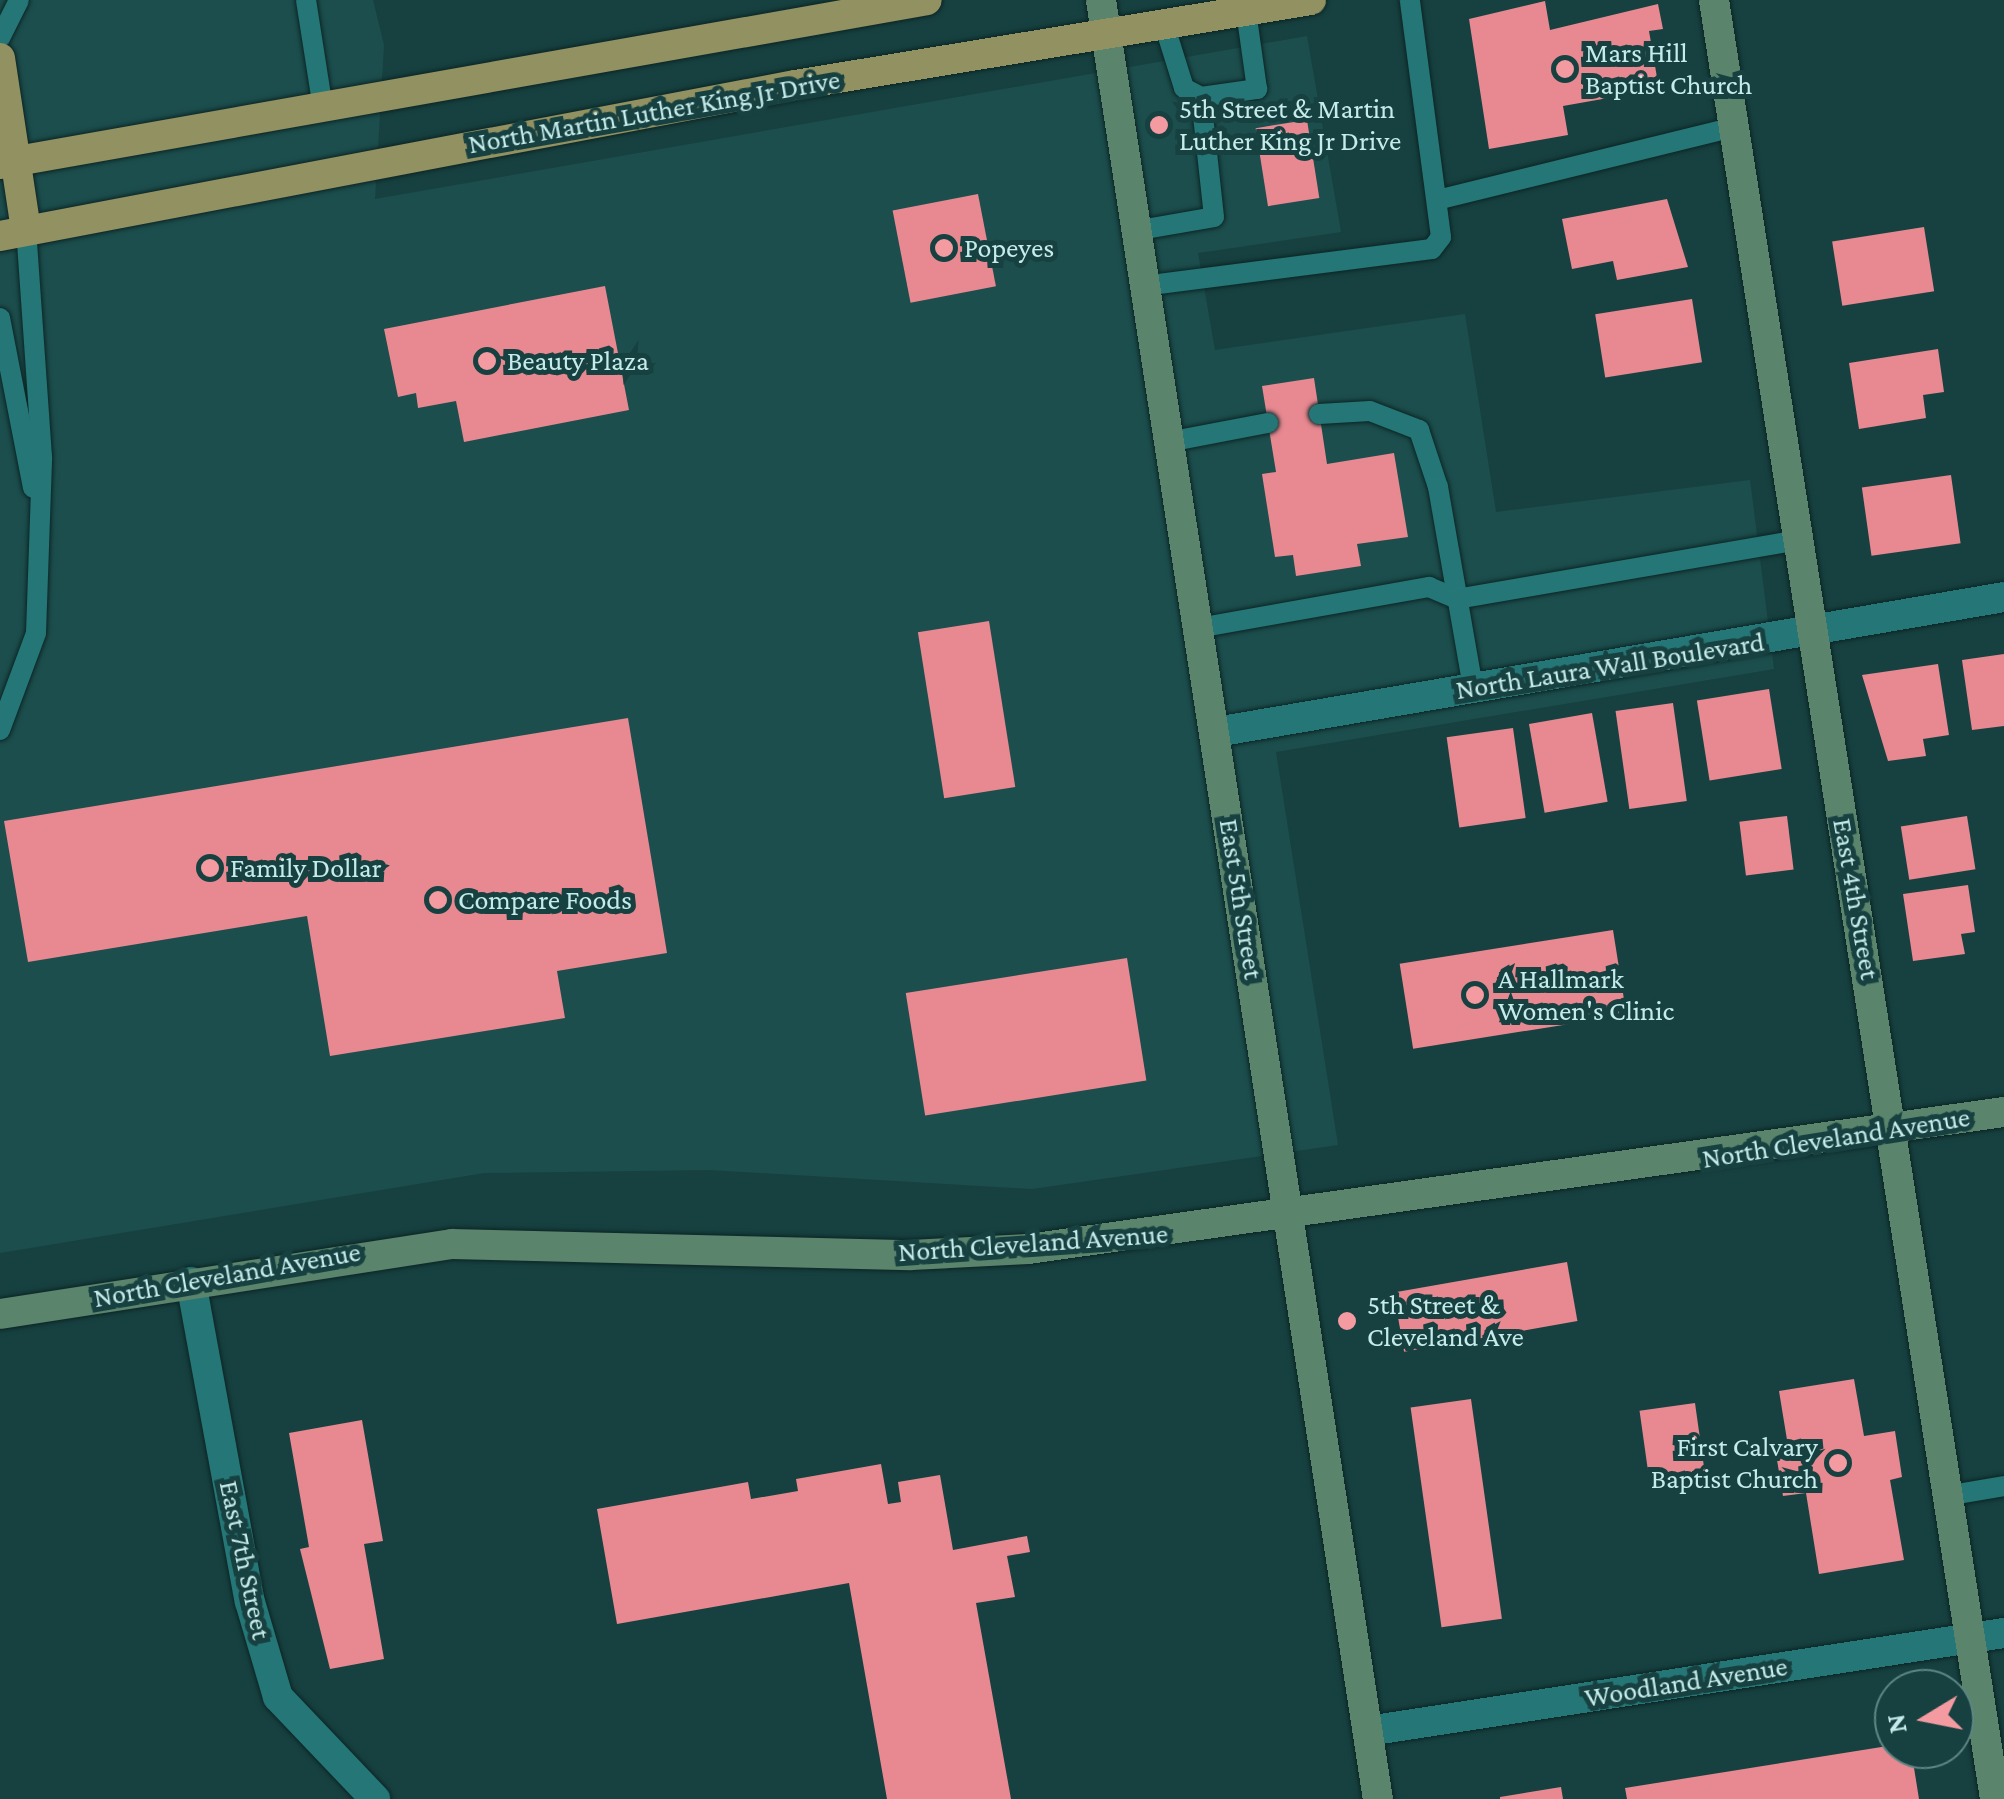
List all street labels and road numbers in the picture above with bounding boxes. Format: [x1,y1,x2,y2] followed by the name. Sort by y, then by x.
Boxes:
[465,63,843,161] street label: North Martin Luther King Jr Drive
[1453,625,1767,707] street label: North Laura Wall Boulevard
[1212,816,1270,982] street label: East 5th Street
[1825,816,1887,982] street label: East 4th Street
[1700,1100,1972,1176] street label: North Cleveland Avenue
[897,1217,1169,1269] street label: North Cleveland Avenue
[91,1235,363,1315] street label: North Cleveland Avenue
[212,1477,278,1643] street label: East 7th Street
[1582,1649,1790,1715] street label: Woodland Avenue

